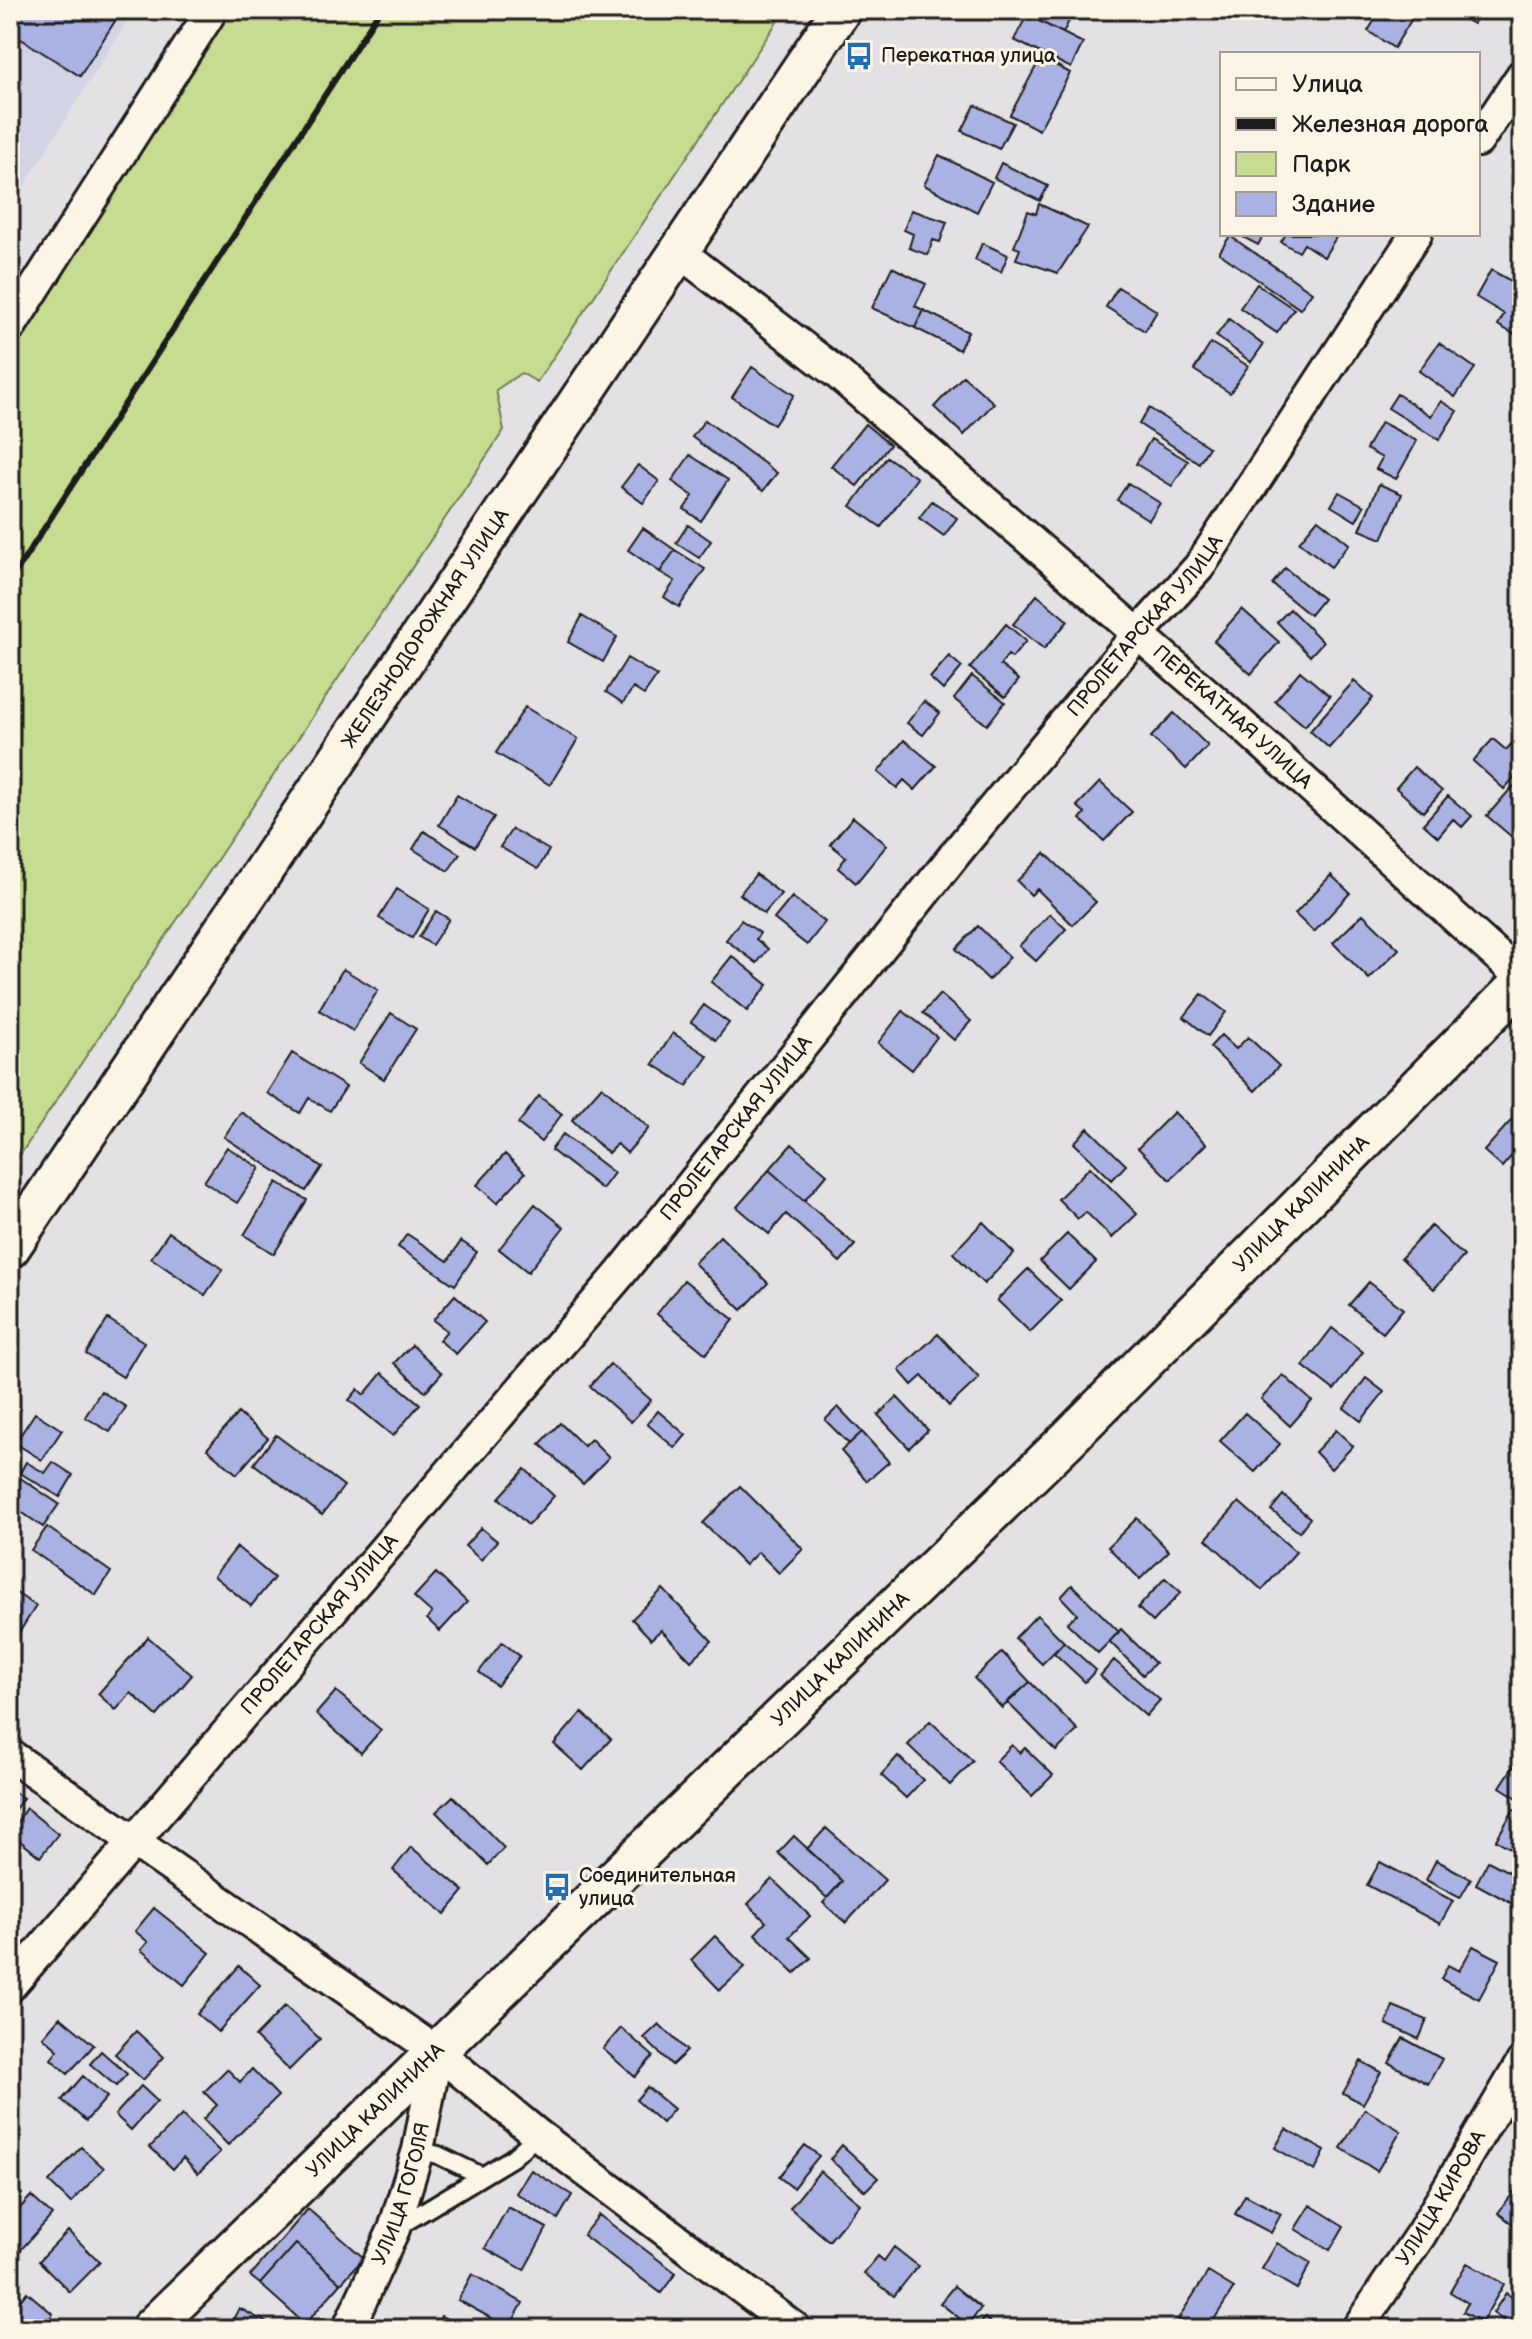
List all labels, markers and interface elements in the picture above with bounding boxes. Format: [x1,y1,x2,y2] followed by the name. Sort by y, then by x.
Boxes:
[844,41,874,71] bus stop icon: Перекатная улица
[881,44,1056,68] place label: Перекатная улица
[1220,52,1480,236] legend
[1292,70,1363,99] text: Улица
[1292,110,1489,139] text: Железная дорога
[1292,150,1351,179] text: Парк
[1292,190,1375,219] text: Здание
[337,504,515,753] street label: ЖЕЛЕЗНОДОРОЖНАЯ УЛИЦА
[1062,530,1229,721] street label: ПРОЛЕТАРСКАЯ УЛИЦА
[1148,640,1318,795] street label: ПЕРЕКАТНАЯ УЛИЦА
[655,1030,818,1226] street label: ПРОЛЕТАРСКАЯ УЛИЦА
[1229,1130,1375,1277] street label: УЛИЦА КАЛИНИНА
[236,1529,404,1720] street label: ПРОЛЕТАРСКАЯ УЛИЦА
[767,1587,915,1732] street label: УЛИЦА КАЛИНИНА
[579,1864,736,1911] place label: Соединительная улица
[542,1872,572,1902] bus stop icon: Соединительная улица
[302,2038,450,2183] street label: УЛИЦА КАЛИНИНА
[367,2121,435,2269] street label: УЛИЦА ГОГОЛЯ
[1391,2125,1492,2270] street label: УЛИЦА КИРОВА

